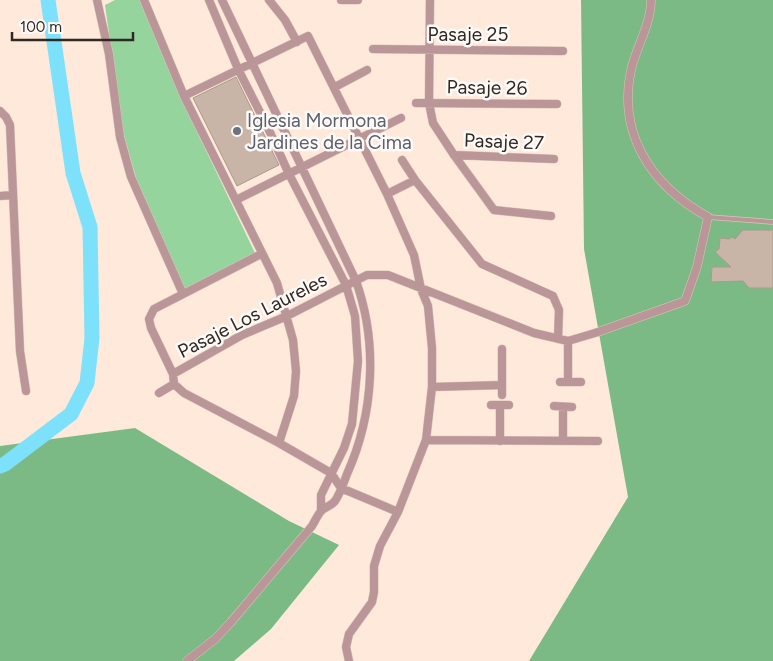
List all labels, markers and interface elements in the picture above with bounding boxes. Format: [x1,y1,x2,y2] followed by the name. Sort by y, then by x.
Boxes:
[12,10,134,42] scale bar
[20,18,62,36] text: 100 m
[428,23,508,46] street label: Pasaje 25
[446,75,528,100] street label: Pasaje 26
[247,109,412,154] place label: Iglesia Mormona Jardines de la Cima
[231,125,243,137] marker: Iglesia Mormona Jardines de la Cima
[464,129,544,154] street label: Pasaje 27
[174,268,331,363] street label: Pasaje Los Laureles

